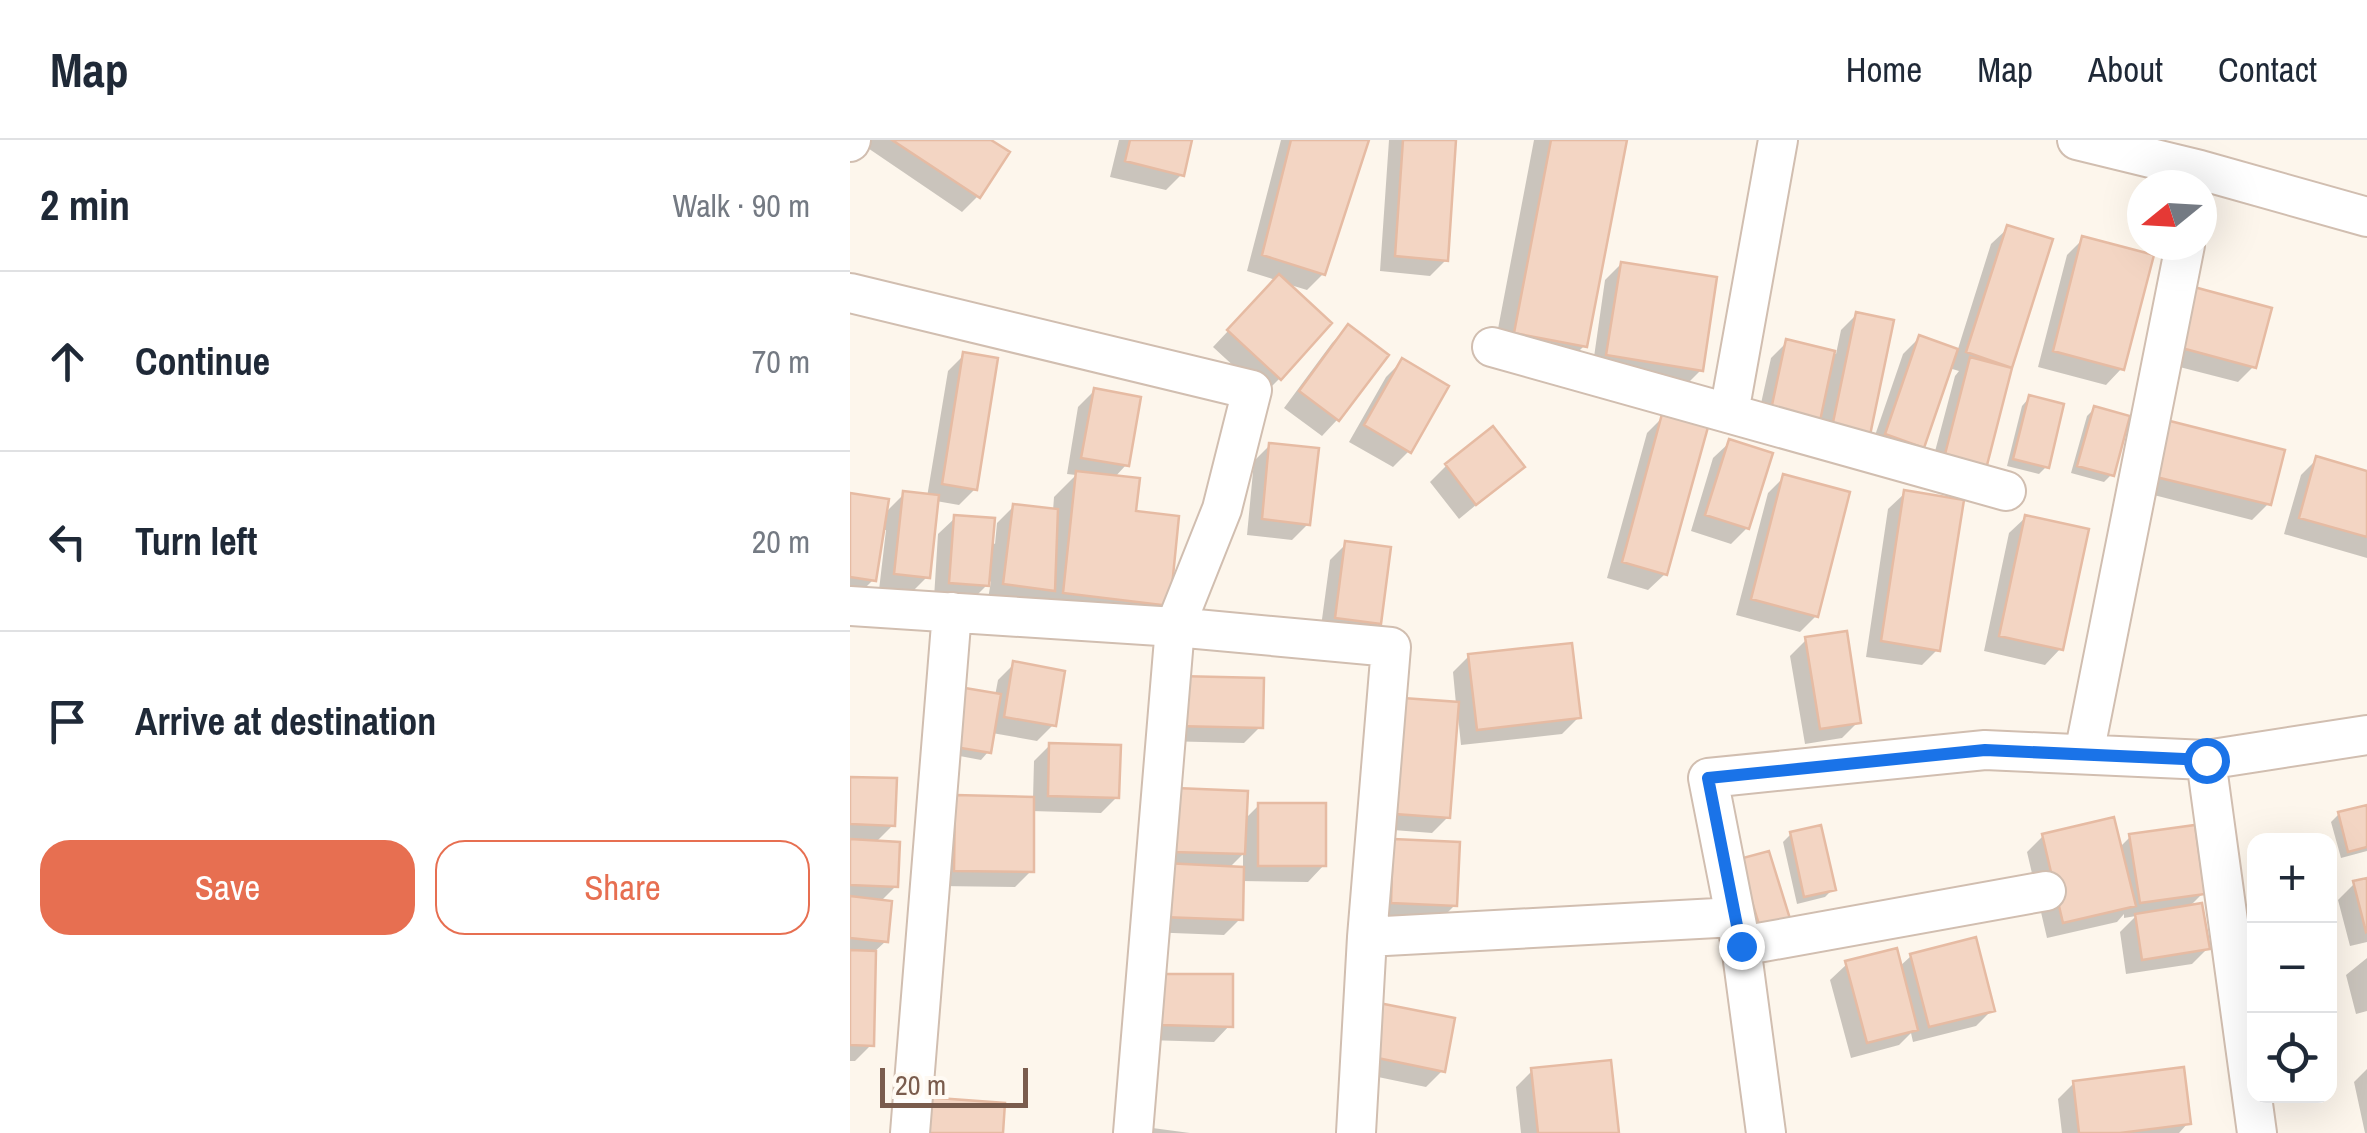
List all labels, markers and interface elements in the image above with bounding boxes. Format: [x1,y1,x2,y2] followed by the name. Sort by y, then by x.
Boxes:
[50,37,129,102] text: Map
[1846,46,1922,93] text: Home
[1977,46,2033,93] text: Map
[2088,46,2163,93] text: About
[2218,46,2317,93] text: Contact
[2127,170,2217,260] north arrow
[40,177,130,233] text: 2 min
[672,184,810,227] text: Walk · 90 m
[40,334,95,389] icon: ahead
[135,336,270,387] text: Continue
[752,340,810,383] text: 70 m
[40,514,95,569] icon: left
[135,516,257,567] text: Turn left
[752,520,810,563] text: 20 m
[40,694,95,749] icon: arrive
[135,696,436,747] text: Arrive at destination
[2184,738,2230,784] route start
[2247,833,2337,1103] map controls
[2247,833,2337,923] button: +
[40,840,415,935] button: Save
[435,840,810,935] button: Share
[2247,923,2337,1013] button: −
[1719,924,1765,970] route end
[2247,1013,2337,1103] button: locate
[880,1063,1028,1108] scale bar
[895,1066,946,1104] text: 20 m

